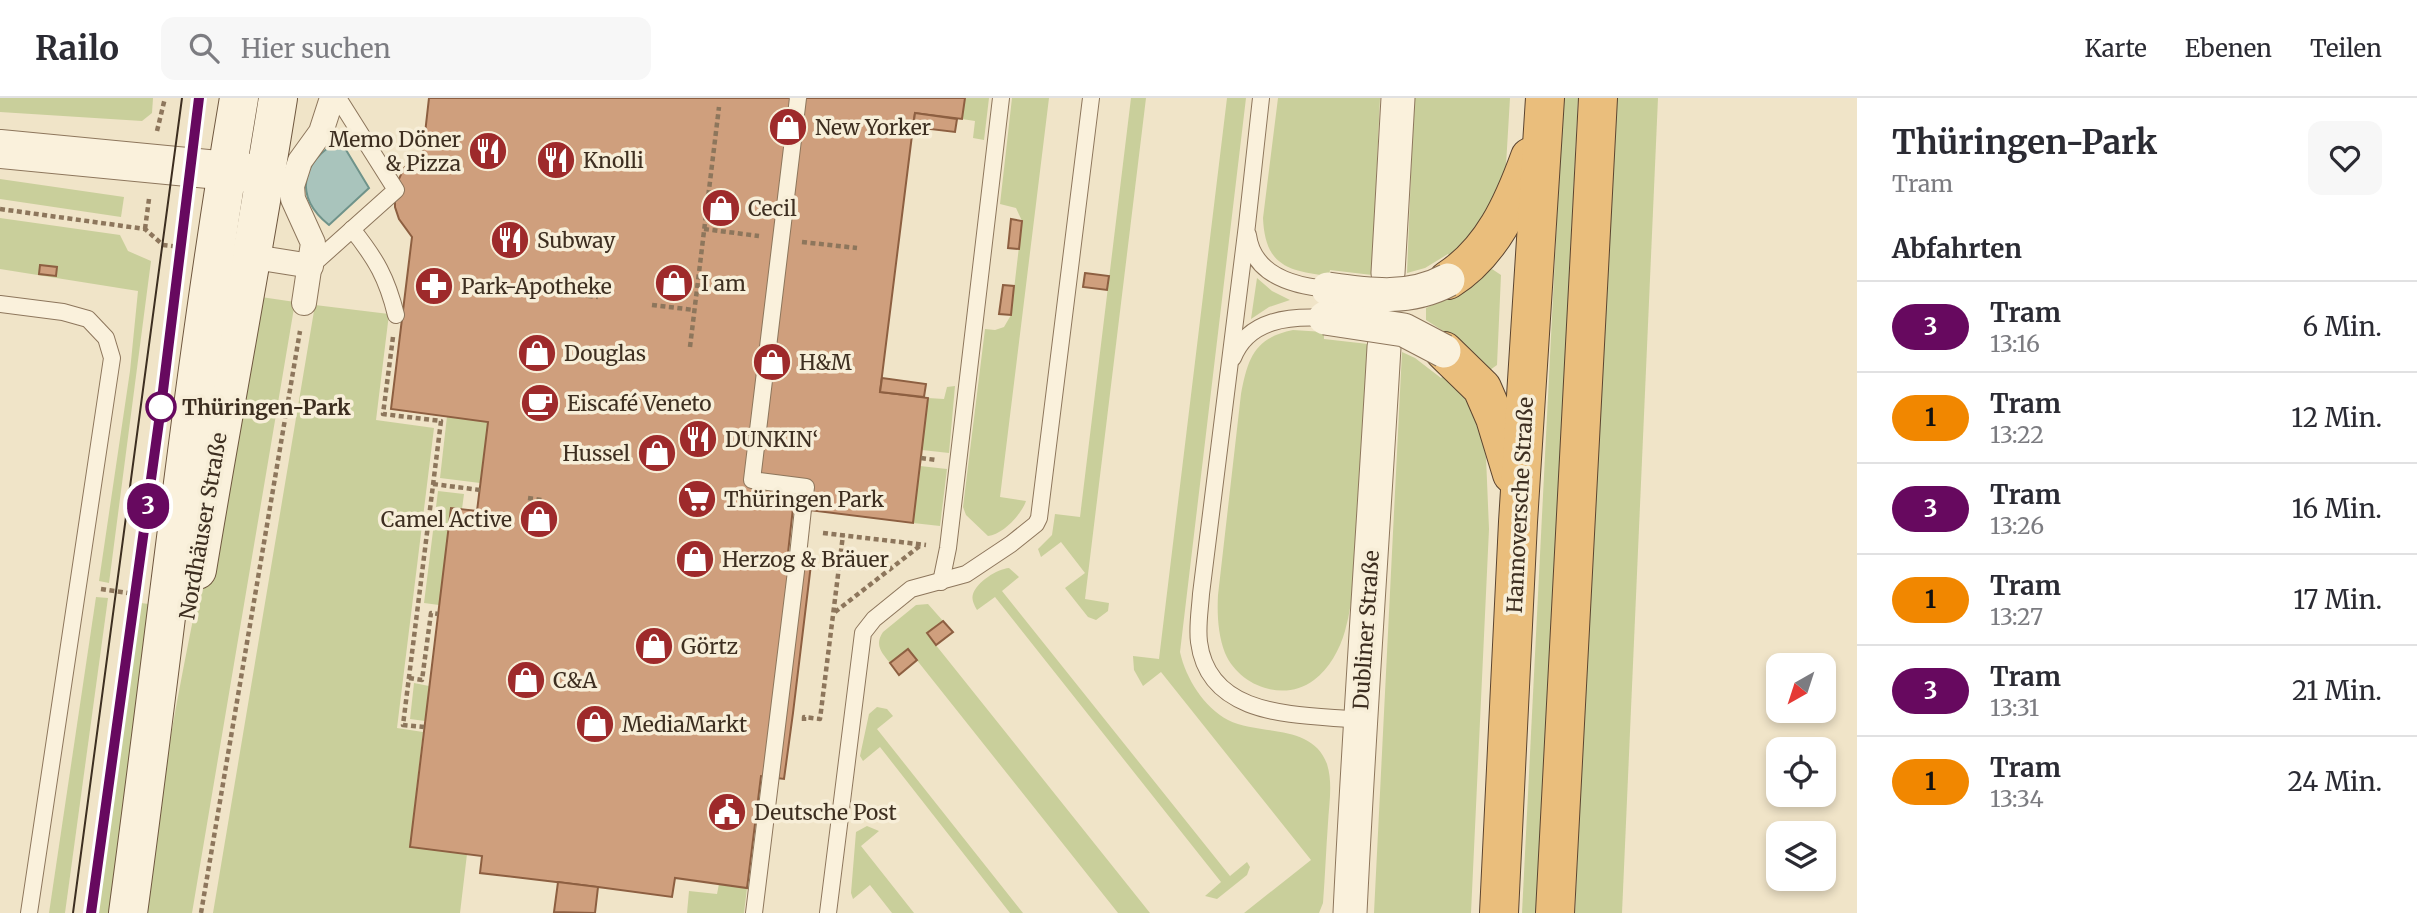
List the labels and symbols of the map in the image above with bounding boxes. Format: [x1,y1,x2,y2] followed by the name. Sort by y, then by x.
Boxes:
[767,106,809,148] shop icon: New Yorker
[815,114,931,141] place label: New Yorker
[329,126,461,177] place label: Memo Döner & Pizza
[467,130,509,172] restaurant icon: Memo Döner & Pizza
[535,139,577,181] restaurant icon: Knolli
[583,147,644,174] place label: Knolli
[700,187,742,229] shop icon: Cecil
[748,195,797,222] place label: Cecil
[489,219,531,261] restaurant icon: Subway
[537,227,616,254] place label: Subway
[653,262,695,304] shop icon: I am
[413,265,455,307] pharmacy icon: Park-Apotheke
[701,270,746,297] place label: I am
[461,273,612,300] place label: Park-Apotheke
[516,332,558,374] shop icon: Douglas
[564,340,646,367] place label: Douglas
[751,341,793,383] shop icon: H&M
[799,349,852,376] place label: H&M
[519,382,561,424] cafe icon: Eiscafé Veneto
[567,390,712,417] place label: Eiscafé Veneto
[146,392,176,422] marker: Thüringen-Park
[182,394,351,421] place label: Thüringen-Park
[1501,396,1539,614] street label: Hannoversche Straße
[677,418,719,460] restaurant icon: DUNKIN‘
[725,426,819,453] place label: DUNKIN‘
[173,430,233,622] street label: Nordhäuser Straße
[636,432,678,474] shop icon: Hussel
[562,440,630,467] place label: Hussel
[676,478,718,520] supermarket icon: Thüringen Park
[125,483,171,529] line badge: 3
[724,486,885,513] place label: Thüringen Park
[518,498,560,540] shop icon: Camel Active
[381,506,512,533] place label: Camel Active
[674,538,716,580] shop icon: Herzog & Bräuer
[722,546,889,573] place label: Herzog & Bräuer
[1347,549,1385,711] street label: Dubliner Straße
[633,625,675,667] shop icon: Görtz
[681,633,738,660] place label: Görtz
[1766,653,1836,723] north arrow
[505,659,547,701] shop icon: C&A
[553,667,597,694] place label: C&A
[574,703,616,745] shop icon: MediaMarkt
[622,711,747,738] place label: MediaMarkt
[706,791,748,833] public building icon: Deutsche Post
[754,799,897,826] place label: Deutsche Post

